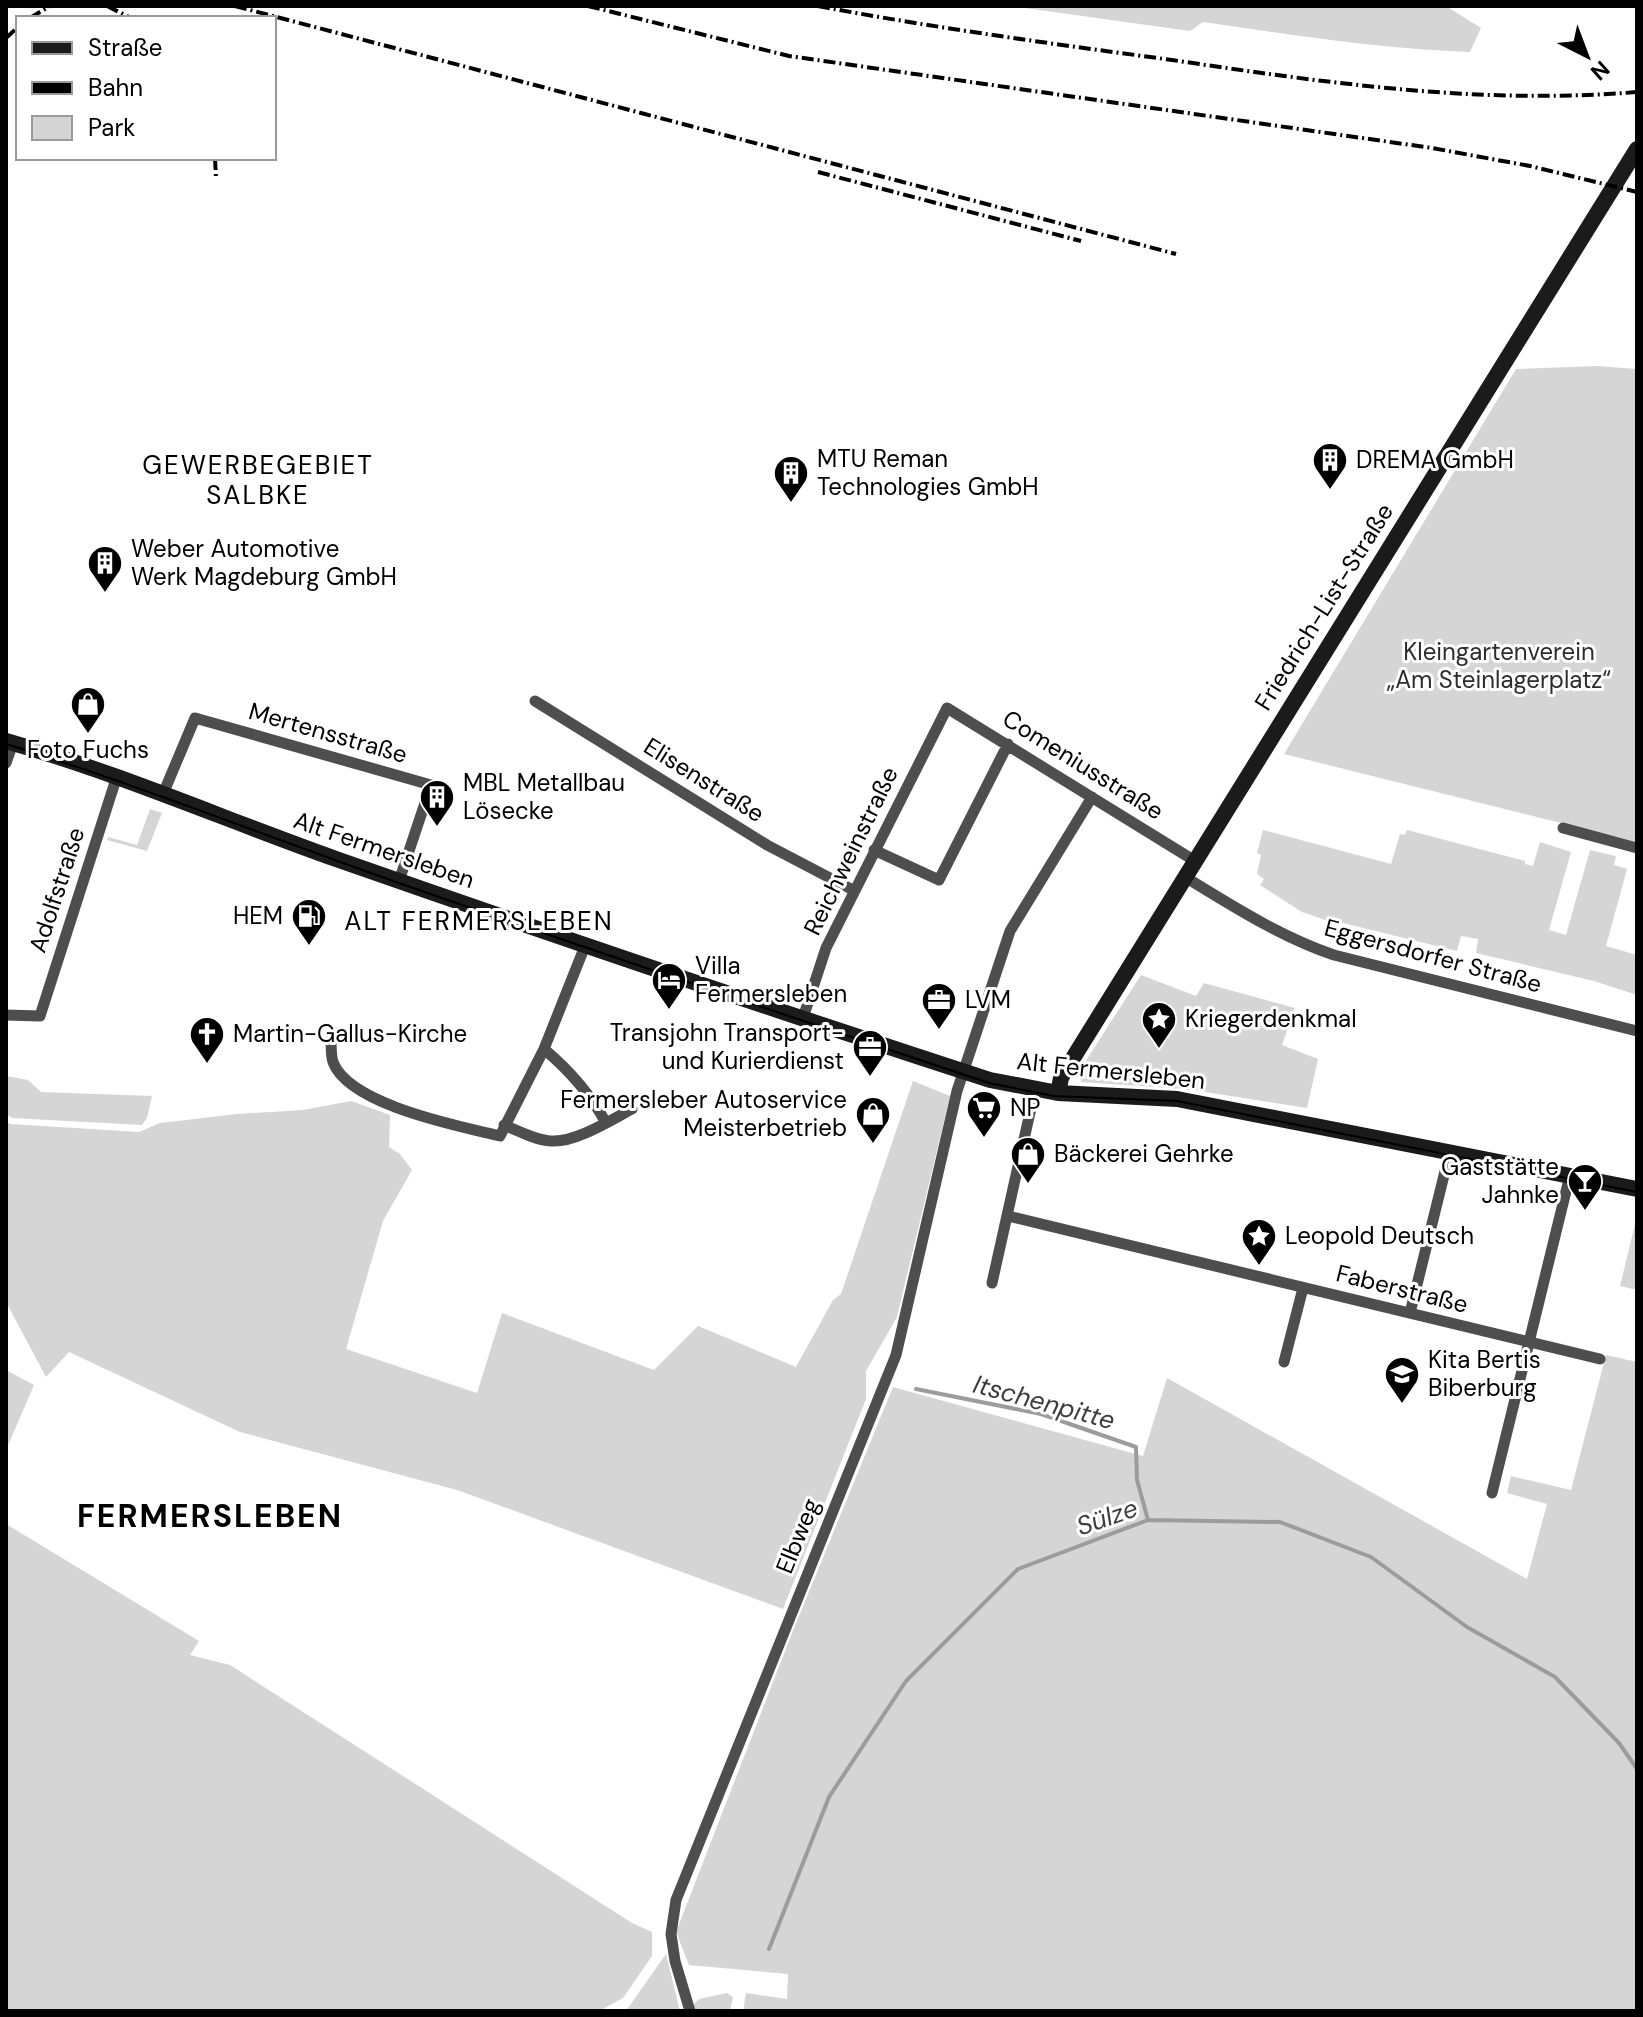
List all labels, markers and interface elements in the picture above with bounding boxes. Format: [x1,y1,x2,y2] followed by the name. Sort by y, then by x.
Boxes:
[16,16,276,160] legend
[1547,16,1627,96] north arrow
[88,32,162,63] text: Straße
[1584,54,1616,87] text: N
[88,72,143,103] text: Bahn
[88,112,135,143] text: Park
[1311,441,1349,491] building icon: DREMA GmbH
[817,443,1039,502] place label: MTU Reman Technologies GmbH
[1356,444,1514,475] place label: DREMA GmbH
[142,448,374,512] district label: GEWERBEGEBIET SALBKE
[772,454,810,504] building icon: MTU Reman Technologies GmbH
[1247,498,1400,716] street label: Friedrich-List-Straße
[131,533,397,592] place label: Weber Automotive Werk Magdeburg GmbH
[86,544,124,594] building icon: Weber Automotive Werk Magdeburg GmbH
[1387,636,1611,695] park label: Kleingartenverein „Am Steinlagerplatz“
[69,685,107,735] shop icon: Foto Fuchs
[245,695,411,770] street label: Mertensstraße
[997,703,1169,826] street label: Comeniusstraße
[638,730,770,829] street label: Elisenstraße
[27,734,149,765] place label: Foto Fuchs
[796,762,905,940] street label: Reichweinstraße
[463,767,625,826] place label: MBL Metallbau Lösecke
[418,778,456,828] building icon: MBL Metallbau Lösecke
[290,804,479,895] street label: Alt Fermersleben
[22,823,91,956] street label: Adolfstraße
[290,897,328,947] fuel station icon: HEM
[233,900,283,931] place label: HEM
[344,904,614,938] district label: ALT FERMERSLEBEN
[1321,912,1545,999] street label: Eggersdorfer Straße
[695,950,847,1009] place label: Villa Fermersleben
[650,961,688,1011] hotel icon: Villa Fermersleben
[920,981,958,1031] office icon: LVM
[965,984,1011,1015] place label: LVM
[1140,1000,1178,1050] place icon: Kriegerdenkmal
[1185,1003,1357,1034] place label: Kriegerdenkmal
[188,1015,226,1065] church icon: Martin-Gallus-Kirche
[610,1017,844,1076] place label: Transjohn Transport- und Kurierdienst
[233,1018,467,1049] place label: Martin-Gallus-Kirche
[851,1028,889,1078] office icon: Transjohn Transport- und Kurierdienst
[1015,1045,1207,1096] street label: Alt Fermersleben
[560,1084,847,1143] place label: Fermersleber Autoservice Meisterbetrieb
[965,1089,1003,1139] supermarket icon: NP
[1010,1092,1041,1123] place label: NP
[854,1095,892,1145] shop icon: Fermersleber Autoservice Meisterbetrieb
[1009,1135,1047,1185] shop icon: Bäckerei Gehrke
[1054,1138,1234,1169] place label: Bäckerei Gehrke
[1441,1151,1559,1210] place label: Gaststätte Jahnke
[1566,1162,1604,1212] bar icon: Gaststätte Jahnke
[1240,1217,1278,1267] place icon: Leopold Deutsch
[1285,1220,1474,1251] place label: Leopold Deutsch
[1333,1257,1471,1320] street label: Faberstraße
[1428,1344,1541,1403] place label: Kita Bertis Biberburg
[1383,1355,1421,1405] school or university icon: Kita Bertis Biberburg
[969,1367,1119,1437] water label: Itschenpitte
[1072,1491,1142,1543] water label: Sülze
[768,1494,827,1578] street label: Elbweg
[77,1495,343,1537] district label: FERMERSLEBEN

